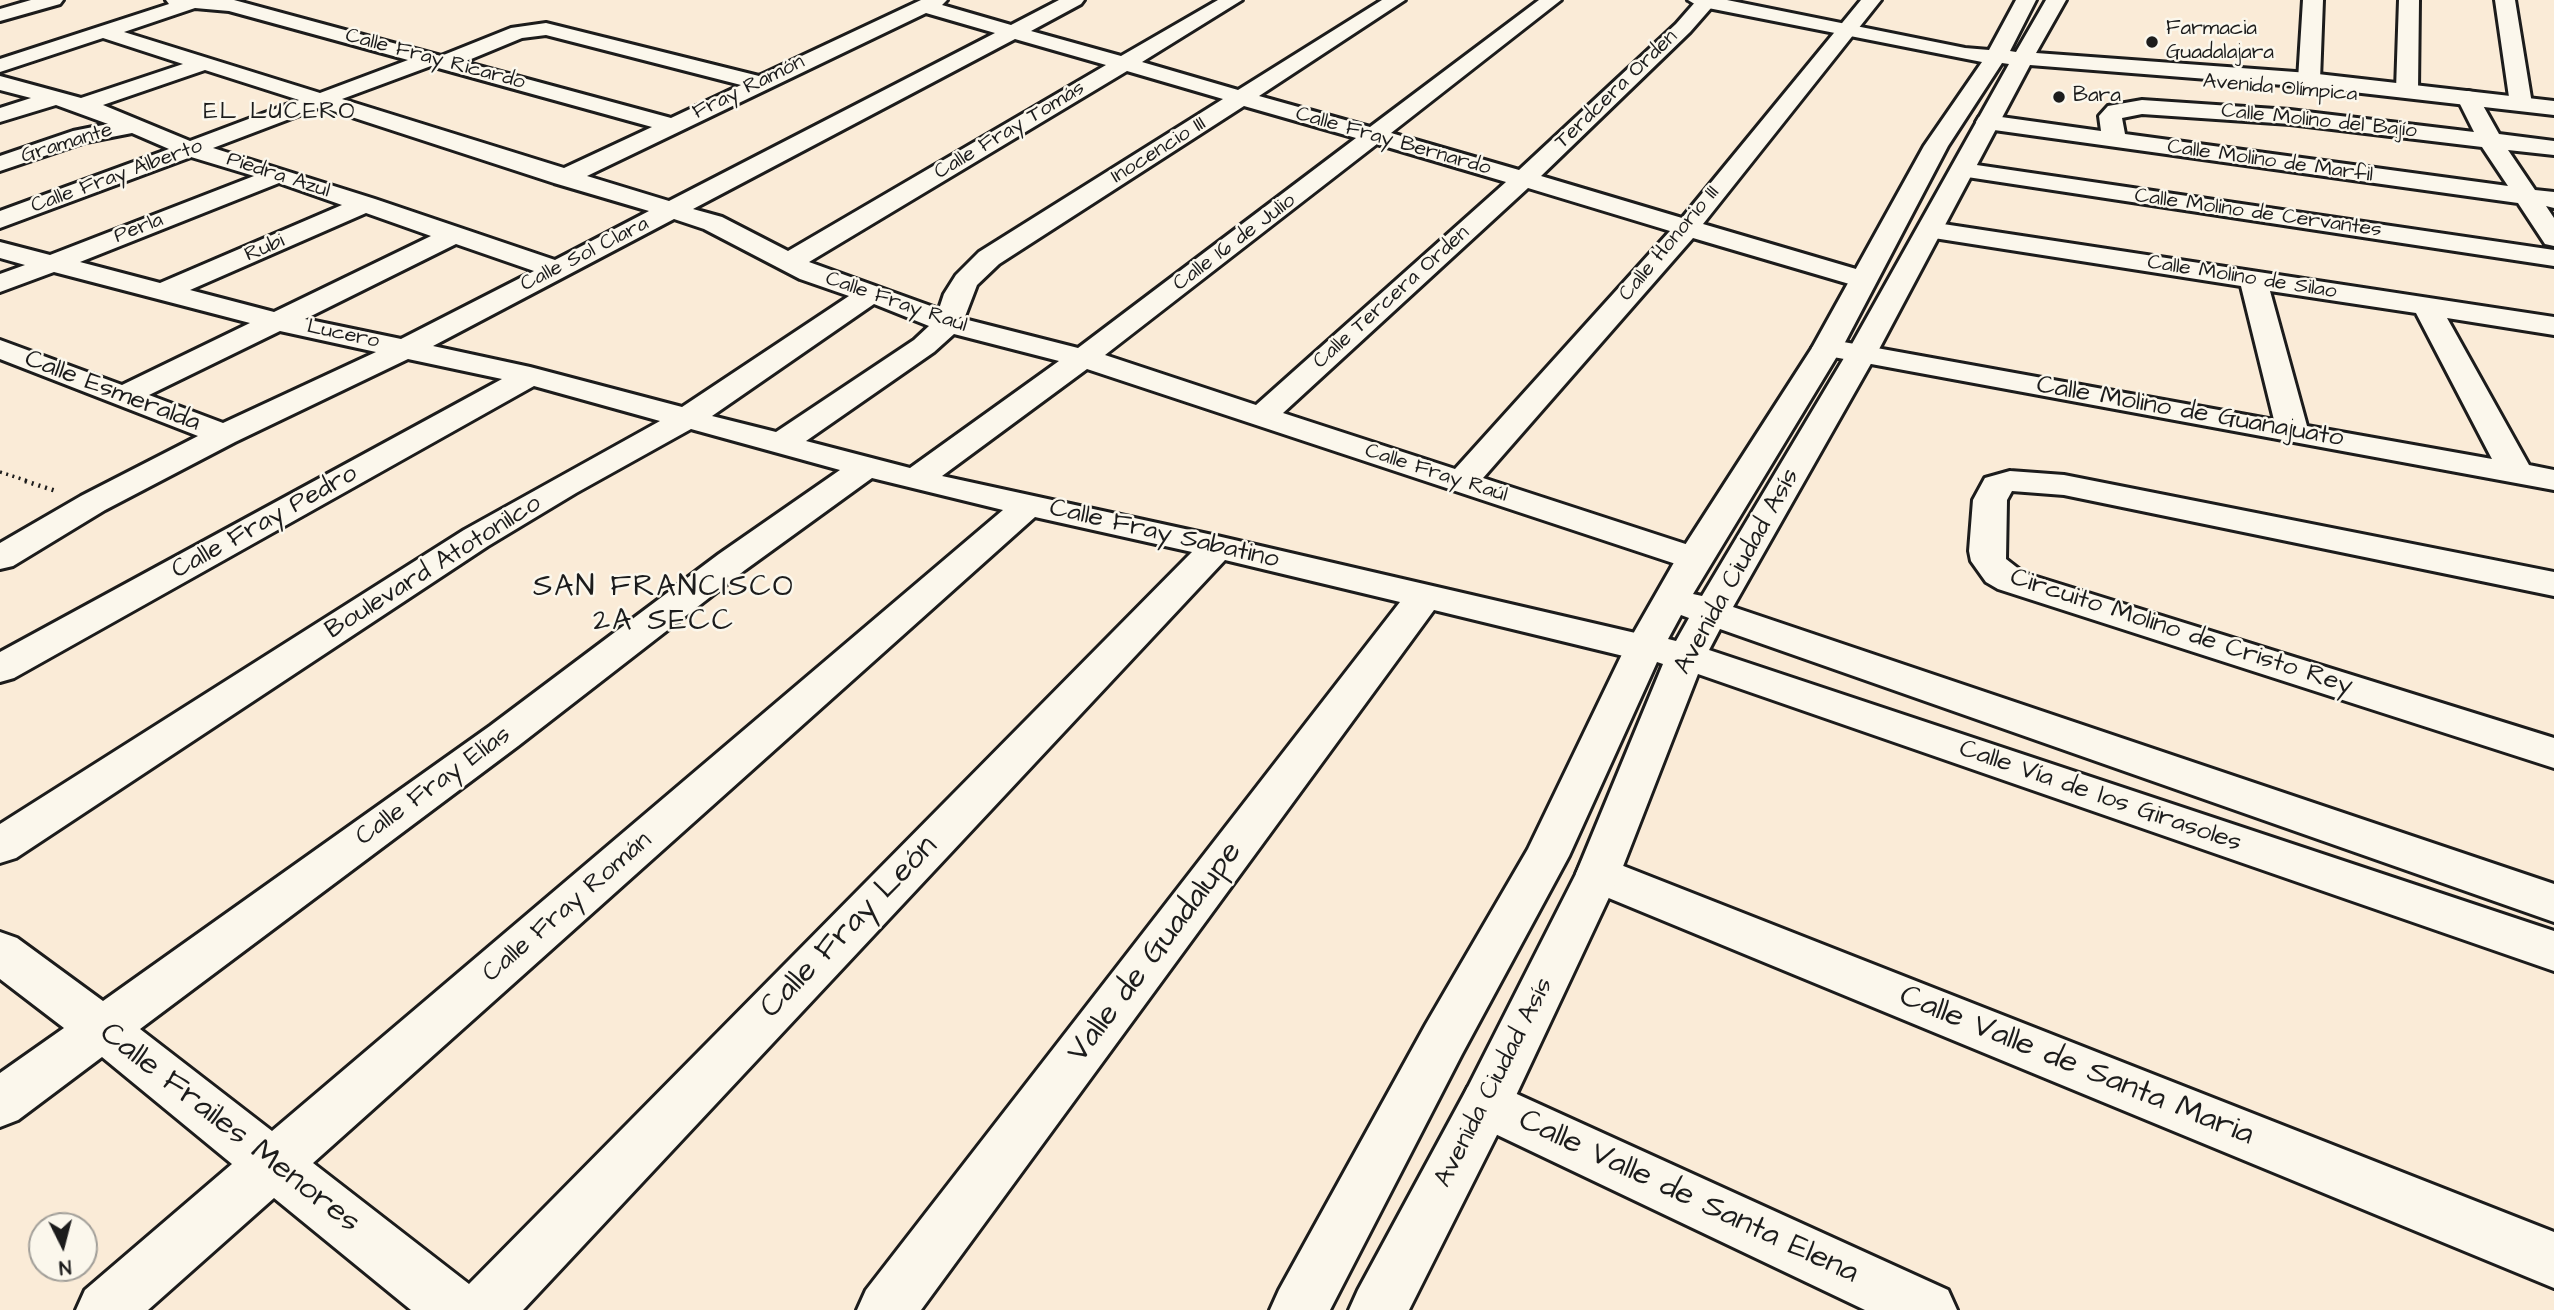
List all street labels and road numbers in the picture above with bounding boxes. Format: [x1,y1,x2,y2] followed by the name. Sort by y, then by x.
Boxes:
[342,24,528,96] street label: Calle Fray Ricardo
[1551,25,1683,155] street label: Terdcera Orden
[689,50,809,126] street label: Fray Ramón
[2202,70,2358,108] street label: Avenida Olímpica
[930,76,1090,186] street label: Calle Fray Tomás
[2220,99,2418,145] street label: Calle Molino del Bajío
[1292,102,1494,182] street label: Calle Fray Bernardo
[1107,112,1211,190] street label: Inocencio III
[18,118,116,170] street label: Gramante
[28,134,206,220] street label: Calle Fray Alberto
[2166,135,2374,189] street label: Calle Molino de Marfil
[223,147,333,205] street label: Piedra Azul
[1614,181,1726,307] street label: Calle Honorio III
[2133,184,2383,244] street label: Calle Molino de Cervantes
[1169,189,1301,297] street label: Calle 16 de Julio
[111,208,167,250] street label: Perla
[517,212,653,298] street label: Calle Sol Clara
[1309,221,1475,375] street label: Calle Tercera Orden
[241,229,289,269] street label: Rubi
[2146,251,2338,305] street label: Calle Molino de Silao
[822,267,970,339] street label: Calle Fray Raúl
[305,315,381,355] street label: Lucero
[20,344,204,440] street label: Calle Esmeralda
[2034,371,2346,455] street label: Calle Molino de Guanajuato
[1362,439,1510,509] street label: Calle Fray Raúl
[167,459,363,587] street label: Calle Fray Pedro
[1668,464,1808,680] street label: Avenida Ciudad Asís
[320,489,548,647] street label: Boulevard Atotonilco
[1046,493,1282,577] street label: Calle Fray Sabatino
[2006,563,2356,703] street label: Circuito Molino de Cristo Rey
[350,720,518,854] street label: Calle Fray Elías
[1955,734,2245,860] street label: Calle Vía de los Girasoles
[477,826,659,990] street label: Calle Fray Román
[753,829,947,1027] street label: Calle Fray León
[1060,835,1252,1071] street label: Valle de Guadalupe
[1429,973,1561,1193] street label: Avenida Ciudad Asís
[1893,978,2259,1156] street label: Calle Valle de Santa Maria
[91,1015,367,1243] street label: Calle Frailes Menores
[1512,1102,1864,1294] street label: Calle Valle de Santa Elena

